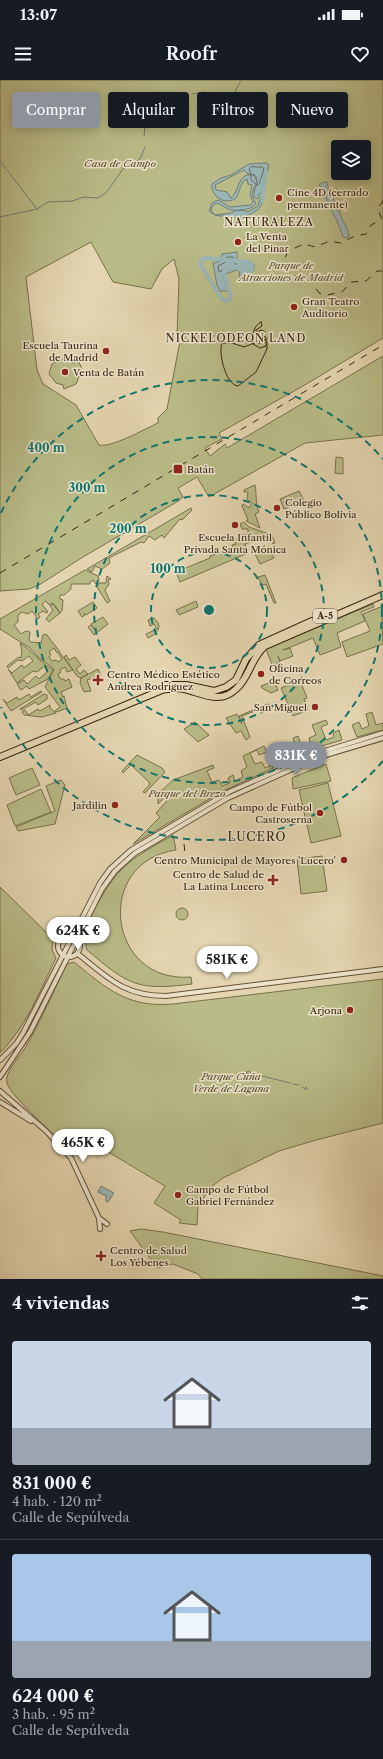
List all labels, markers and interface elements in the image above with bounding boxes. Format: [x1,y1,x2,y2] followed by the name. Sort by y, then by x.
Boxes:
[20,5,57,24] text: 13:07
[12,43,34,65] icon: menu
[166,43,217,65] text: Roofr
[349,43,371,65] icon: heart
[12,92,100,128] chip: Comprar
[108,92,189,128] chip: Alquilar
[197,92,268,128] chip: Filtros
[276,92,348,128] chip: Nuevo
[331,140,371,180] map controls
[331,140,371,180] button: layers
[84,157,156,170] park label: Casa de Campo
[287,186,368,211] place label: Cine 4D (cerrado permanente)
[274,193,284,203] marker: Cine 4D (cerrado permanente)
[224,215,314,229] district label: NATURALEZA
[246,230,290,255] place label: La Venta del Pinar
[233,237,243,247] marker: La Venta del Pinar
[237,259,344,284] park label: Parque de Atracciones de Madrid
[301,295,359,320] place label: Gran Teatro Auditorio
[289,302,299,312] marker: Gran Teatro Auditorio
[166,331,306,345] district label: NICKELODEON LAND
[22,339,99,364] place label: Escuela Taurina de Madrid
[101,346,111,356] marker: Escuela Taurina de Madrid
[72,366,145,379] place label: Venta de Batán
[60,367,70,377] marker: Venta de Batán
[27,440,65,455] text: 400 m
[172,463,184,475] marker: Batán
[187,463,215,476] place label: Batán
[68,480,106,495] text: 300 m
[285,496,357,521] place label: Colegio Público Bolivia
[272,503,282,513] marker: Colegio Público Bolivia
[230,520,240,530] marker: Escuela Infantil Privada Santa Mónica
[109,521,147,536] text: 200 m
[184,531,287,556] place label: Escuela Infantil Privada Santa Mónica
[150,561,186,576] text: 100 m
[202,603,216,617] centre of rings
[313,609,337,623] road number: A-5
[269,662,322,687] place label: Oficina de Correos
[106,668,220,693] place label: Centro Médico Estético Andrea Rodríguez
[256,669,266,679] marker: Oficina de Correos
[92,674,104,686] marker: Centro Médico Estético Andrea Rodríguez
[254,701,307,714] place label: San Miguel
[310,702,320,712] marker: San Miguel
[263,742,329,776] pin: 831K €
[275,747,317,763] text: 831K €
[147,787,226,800] park label: Parque del Brezo
[71,799,108,812] place label: Jardilin
[110,800,120,810] marker: Jardilin
[229,801,313,826] place label: Campo de Fútbol Castroserna
[315,808,325,818] marker: Campo de Fútbol Castroserna
[227,829,287,844] district label: LUCERO
[154,854,336,867] place label: Centro Municipal de Mayores 'Lucero'
[339,855,349,865] marker: Centro Municipal de Mayores 'Lucero'
[173,868,264,893] place label: Centro de Salud de La Latina Lucero
[267,874,279,886] marker: Centro de Salud de La Latina Lucero
[45,917,111,951] pin: 624K €
[56,922,100,938] text: 624K €
[194,946,260,980] pin: 581K €
[206,951,248,967] text: 581K €
[309,1004,343,1017] place label: Arjona
[345,1005,355,1015] marker: Arjona
[193,1070,269,1095] park label: Parque Cuña Verde de Laguna
[50,1129,116,1163] pin: 465K €
[61,1134,105,1150] text: 465K €
[186,1183,274,1208] place label: Campo de Fútbol Gabriel Fernández
[173,1190,183,1200] marker: Campo de Fútbol Gabriel Fernández
[110,1244,187,1269] place label: Centro de Salud Los Yébenes
[95,1250,107,1262] marker: Centro de Salud Los Yébenes
[349,1292,371,1314] icon: filters
[12,1293,109,1313] text: 4 viviendas
[156,1367,228,1439] icon: home
[12,1473,92,1493] text: 831 000 €
[12,1493,102,1509] text: 4 hab. · 120 m²
[12,1509,129,1525] text: Calle de Sepúlveda
[156,1580,228,1652] icon: home
[12,1686,94,1706] text: 624 000 €
[12,1706,95,1722] text: 3 hab. · 95 m²
[12,1722,129,1738] text: Calle de Sepúlveda

